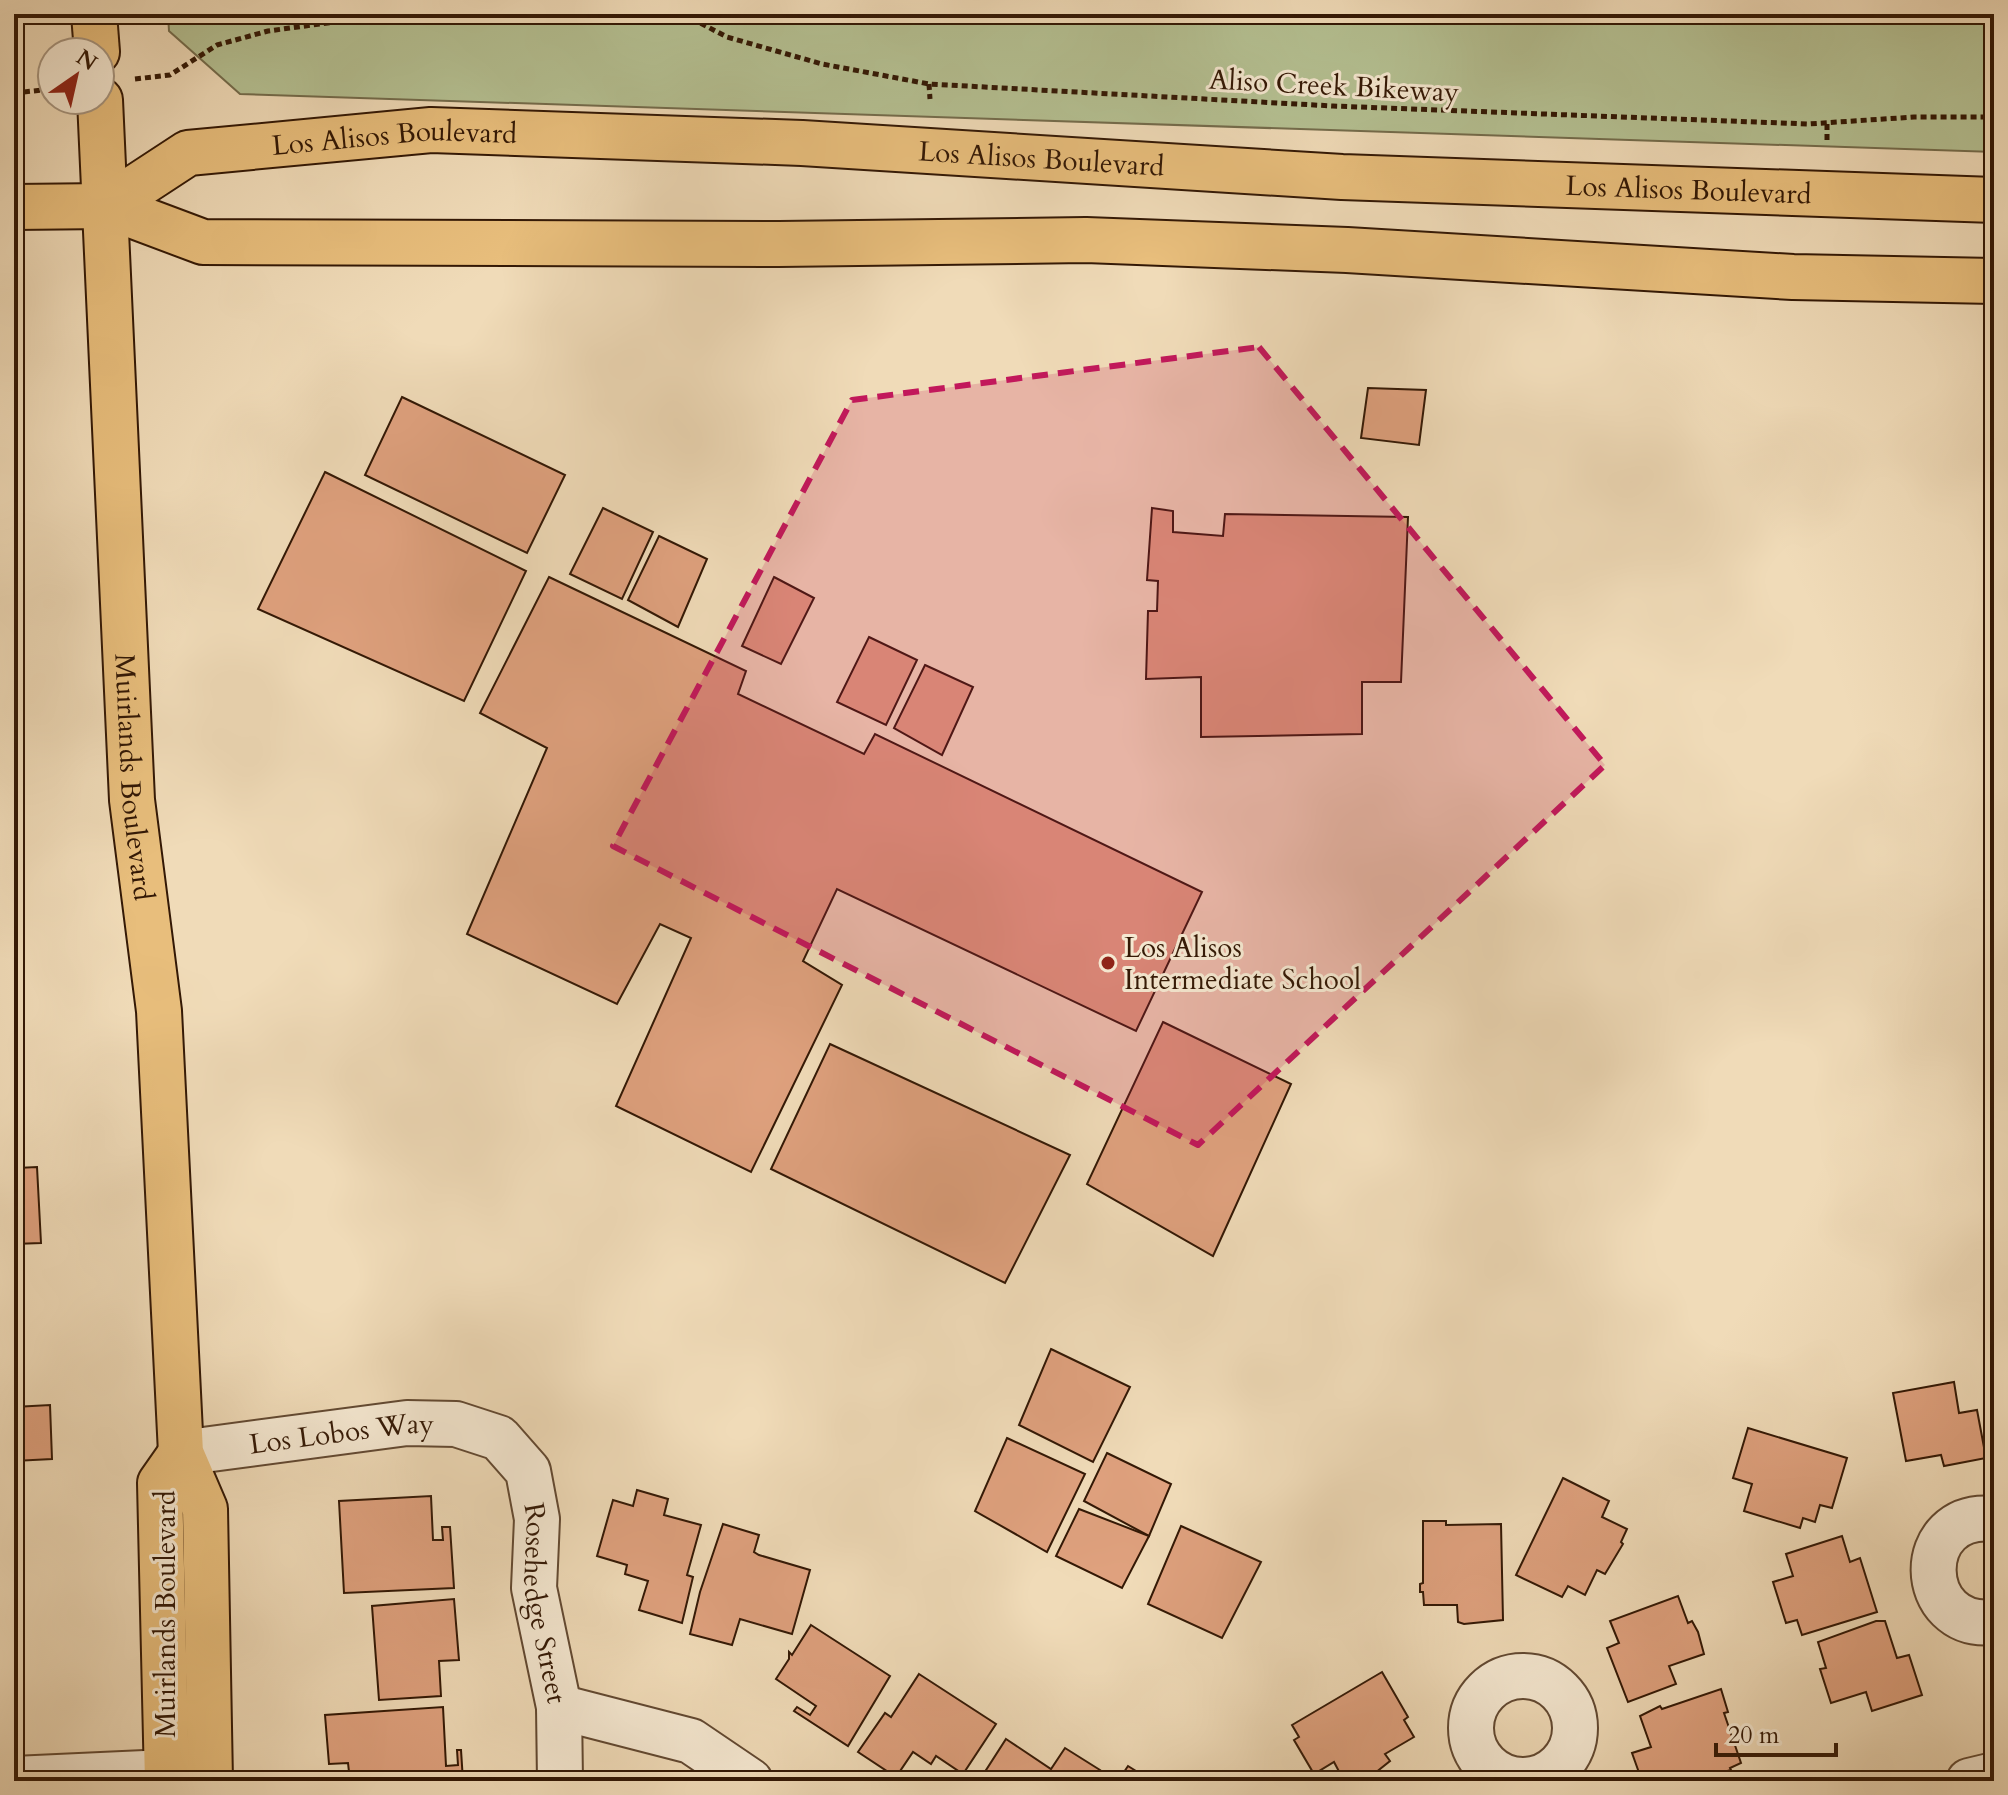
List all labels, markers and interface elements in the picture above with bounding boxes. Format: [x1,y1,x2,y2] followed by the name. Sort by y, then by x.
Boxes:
[36,36,116,116] north arrow
[70,42,103,78] text: N
[1208,60,1460,112] street label: Aliso Creek Bikeway
[270,112,518,165] street label: Los Alisos Boulevard
[917,132,1165,186] street label: Los Alisos Boulevard
[1565,167,1812,214] street label: Los Alisos Boulevard
[105,653,163,903] street label: Muirlands Boulevard
[1124,929,1361,999] place label: Los Alisos Intermediate School
[1099,954,1117,972] marker: Los Alisos Intermediate School
[247,1405,435,1464] street label: Los Lobos Way
[147,1490,185,1738] street label: Muirlands Boulevard
[514,1499,576,1707] street label: Rosehedge Street
[1716,1707,1836,1757] scale bar
[1728,1719,1780,1752] text: 20 m

